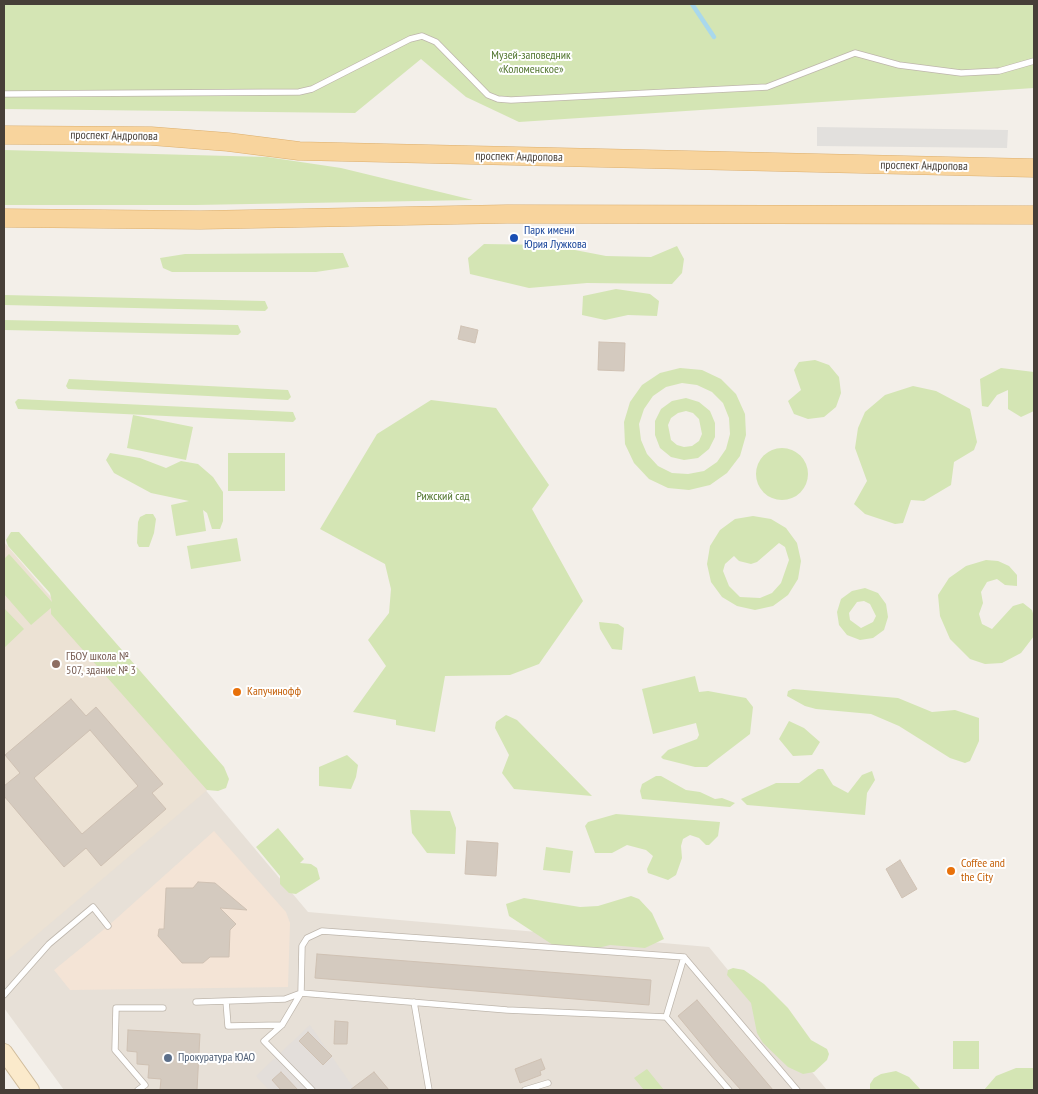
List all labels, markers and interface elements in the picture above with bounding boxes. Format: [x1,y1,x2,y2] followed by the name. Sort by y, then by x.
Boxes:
[491,49,571,77] park label: Музей-заповедник «Коломенское»
[70,128,158,144] street label: проспект Андропова
[475,149,563,165] street label: проспект Андропова
[880,158,968,174] street label: проспект Андропова
[524,224,587,252] place label: Парк имени Юрия Лужкова
[508,232,520,244] marker: Парк имени Юрия Лужкова
[416,490,470,504] park label: Рижский сад
[66,650,136,678] place label: ГБОУ школа № 507, здание № 3
[50,658,62,670] marker: ГБОУ школа № 507, здание № 3
[247,685,301,699] place label: Капучинофф
[231,686,243,698] marker: Капучинофф
[961,857,1005,885] place label: Coffee and the City
[945,865,957,877] marker: Coffee and the City
[178,1051,255,1065] place label: Прокуратура ЮАО
[162,1052,174,1064] marker: Прокуратура ЮАО

